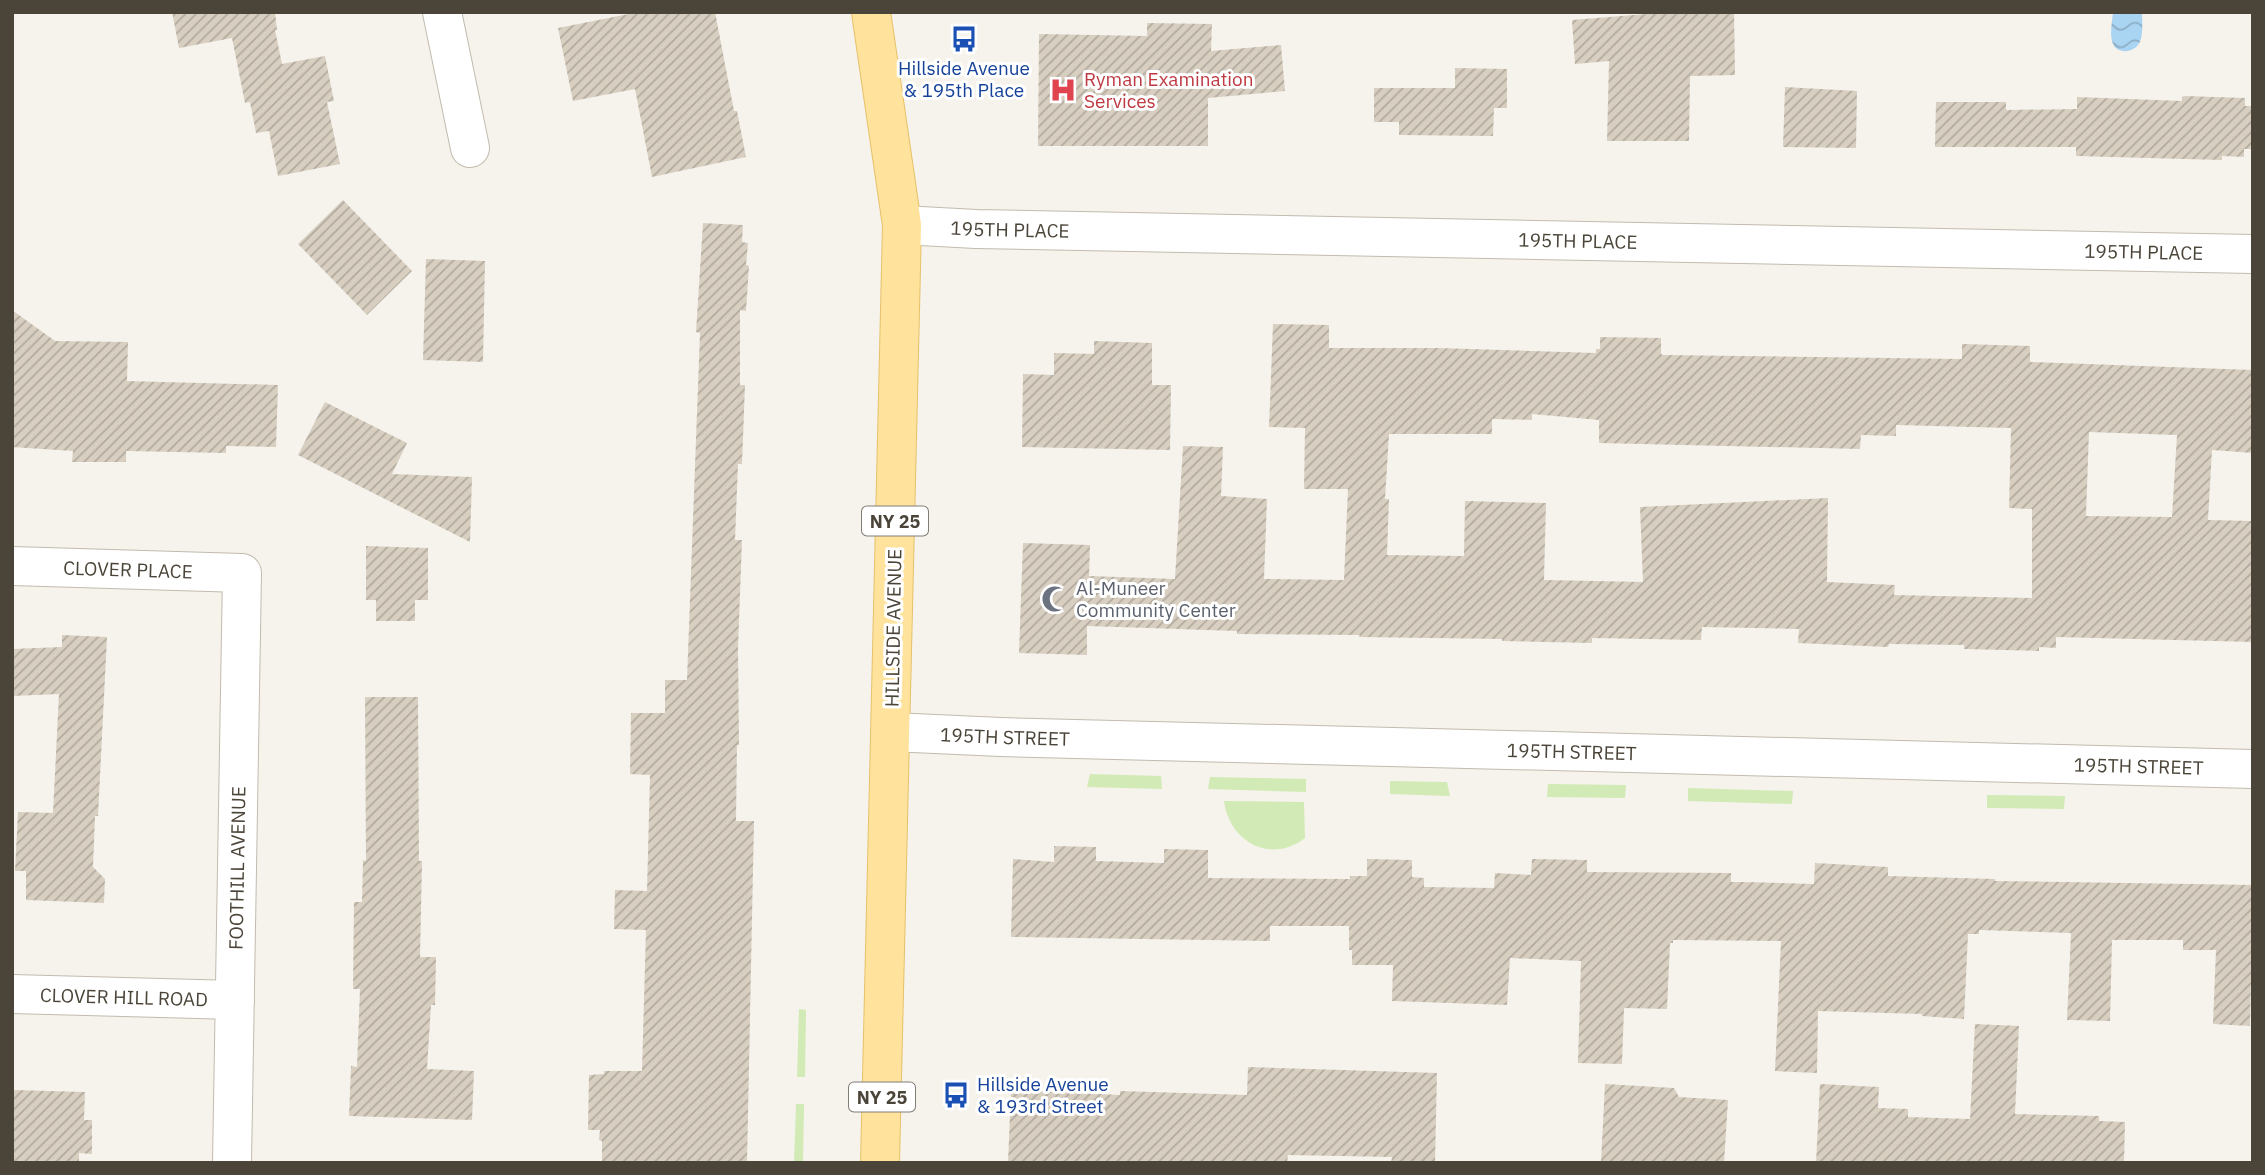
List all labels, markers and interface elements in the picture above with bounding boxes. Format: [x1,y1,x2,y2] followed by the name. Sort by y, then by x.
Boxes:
[949,24,979,54] bus stop icon: Hillside Avenue & 195th Place
[898,56,1030,102] place label: Hillside Avenue & 195th Place
[1084,67,1254,113] place label: Ryman Examination Services
[1048,75,1078,105] hospital icon: Ryman Examination Services
[950,216,1070,243] street label: 195TH PLACE
[1518,228,1638,254] street label: 195TH PLACE
[2084,239,2204,265] street label: 195TH PLACE
[862,506,928,536] road number: NY 25
[880,549,906,707] street label: HILLSIDE AVENUE
[63,556,193,583] street label: CLOVER PLACE
[1076,576,1236,622] place label: Al-Muneer Community Center
[1040,584,1070,614] mosque icon: Al-Muneer Community Center
[939,722,1070,751] street label: 195TH STREET
[1506,738,1637,765] street label: 195TH STREET
[2073,752,2204,780] street label: 195TH STREET
[224,786,250,950] street label: FOOTHILL AVENUE
[40,983,208,1011] street label: CLOVER HILL ROAD
[977,1072,1109,1118] place label: Hillside Avenue & 193rd Street
[941,1080,971,1110] bus stop icon: Hillside Avenue & 193rd Street
[849,1082,915,1112] road number: NY 25

